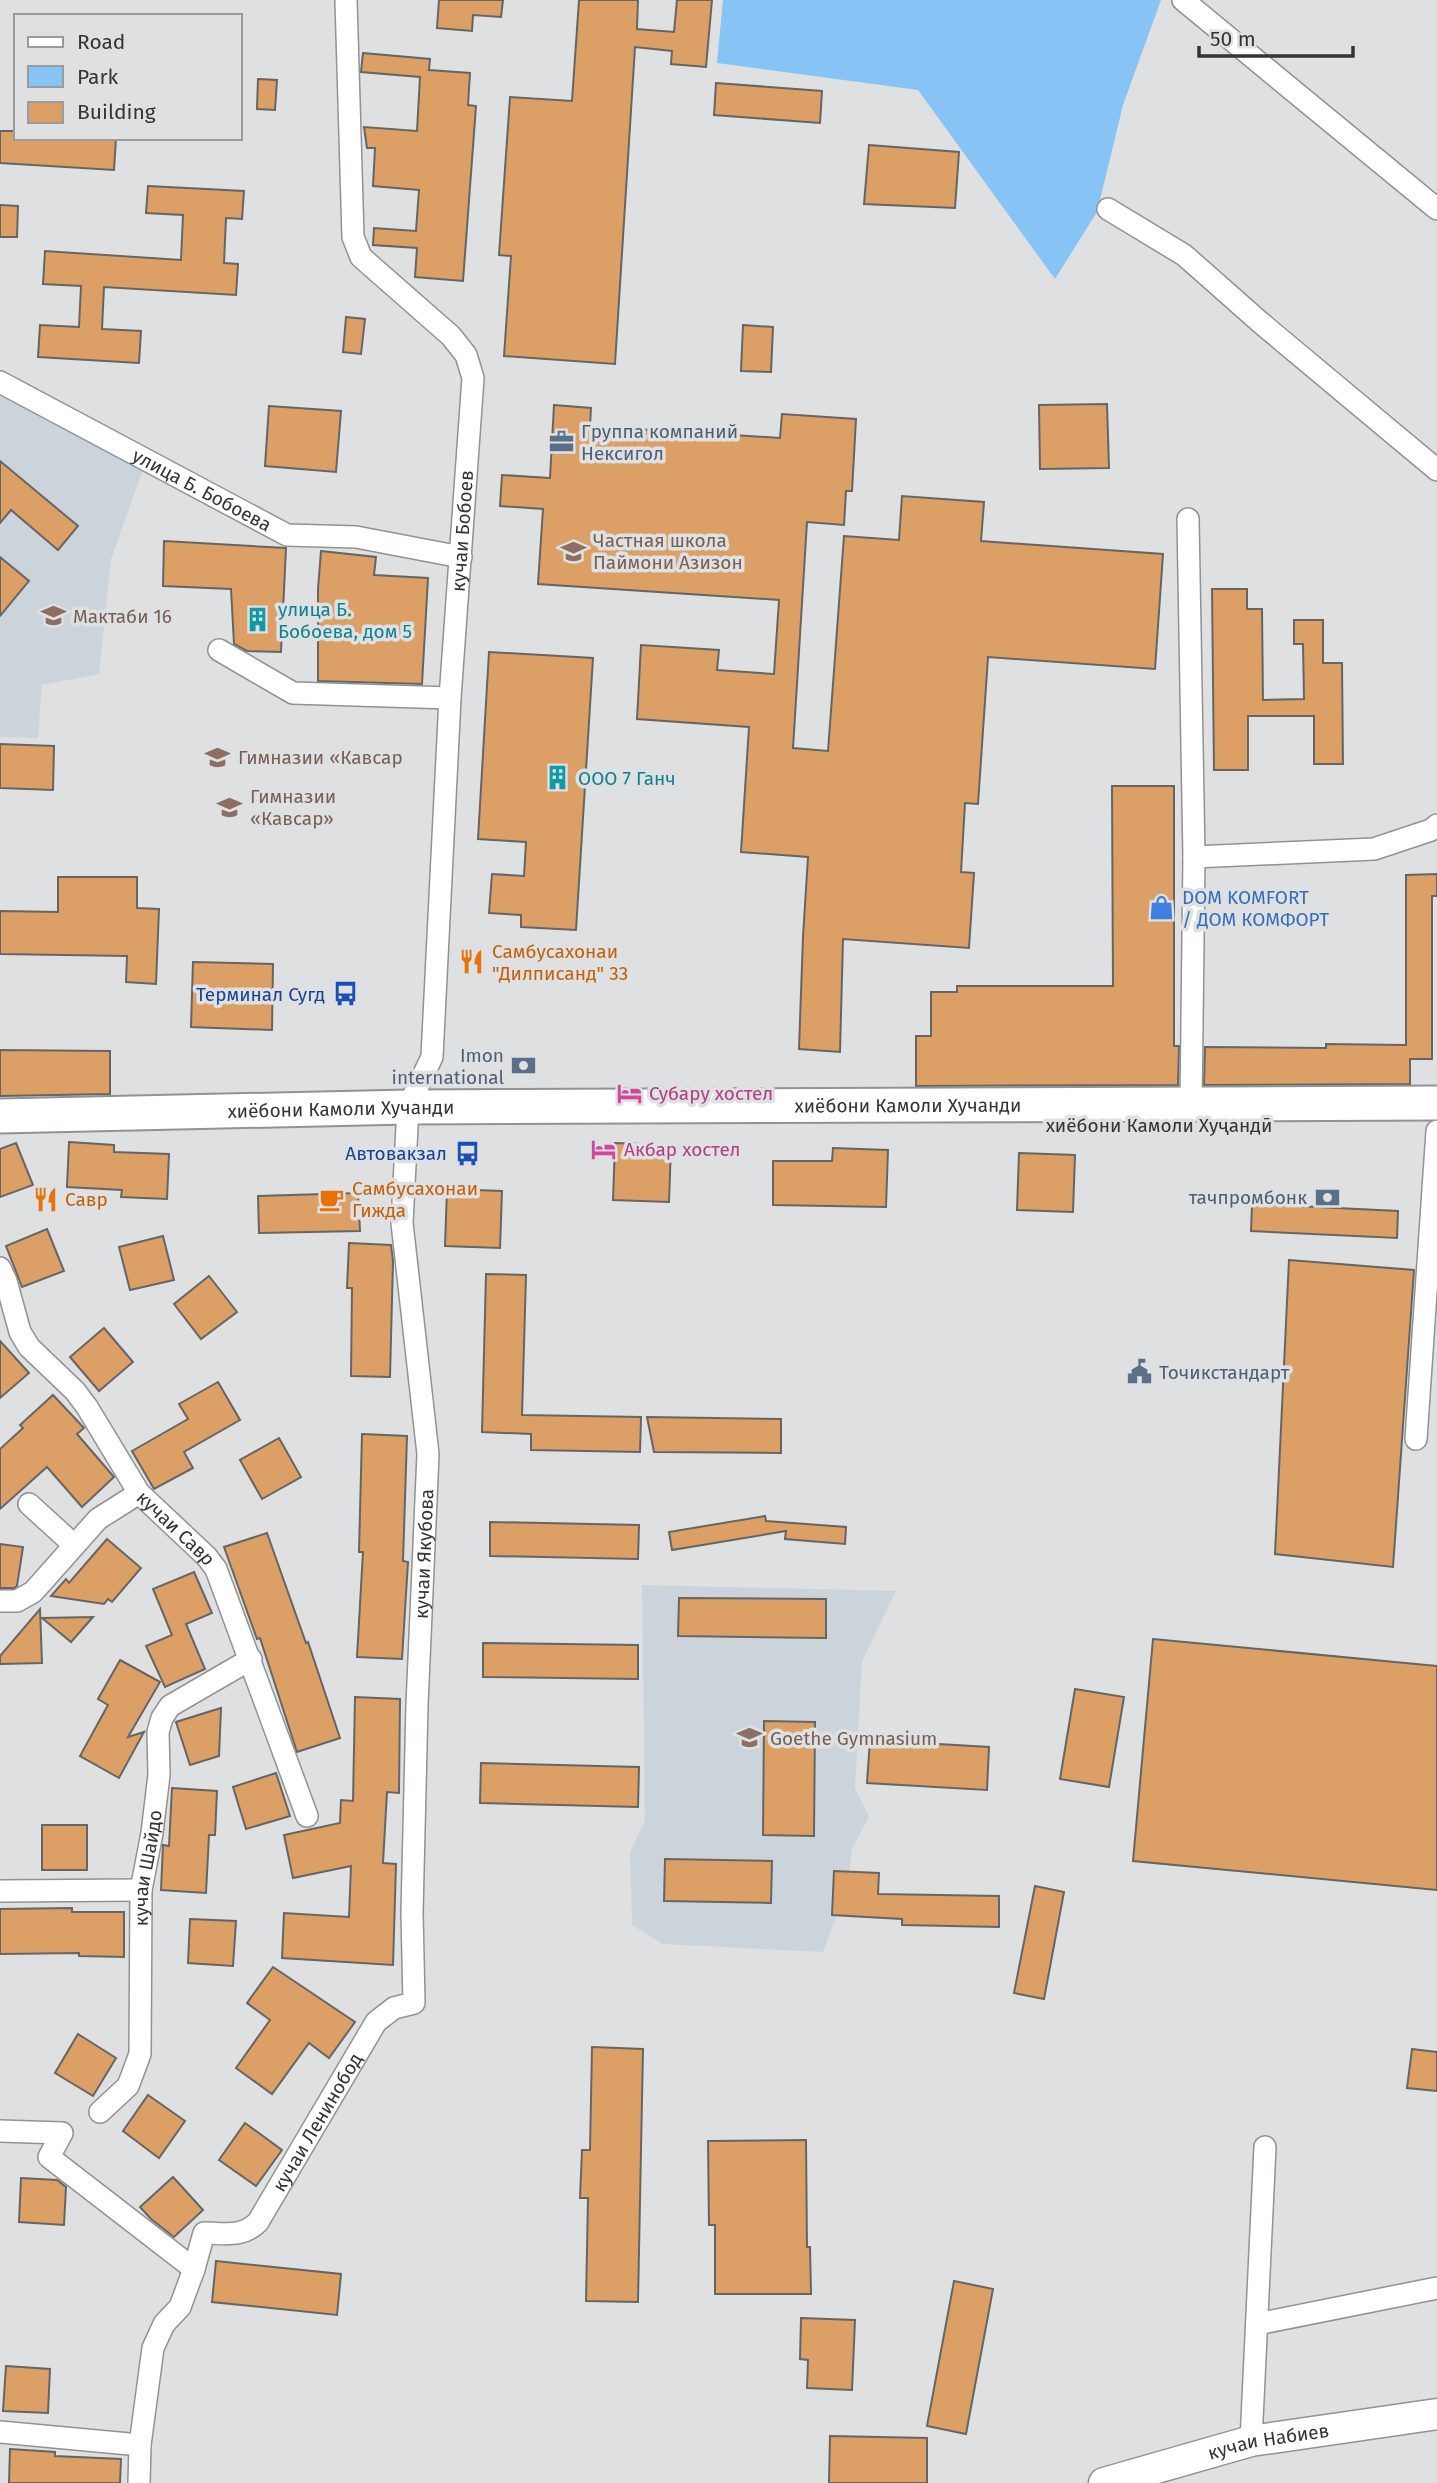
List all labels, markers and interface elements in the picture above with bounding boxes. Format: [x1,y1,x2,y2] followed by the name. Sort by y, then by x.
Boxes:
[14,14,242,140] legend
[1199,14,1353,58] scale bar
[1210,26,1256,52] text: 50 m
[77,29,125,55] text: Road
[77,64,119,90] text: Park
[77,99,156,125] text: Building
[581,420,738,465] place label: Группа компаний Нексигол
[547,428,575,456] office icon: Группа компаний Нексигол
[129,443,275,536] street label: улица Б. Бобоева
[446,469,478,593] street label: кучаи Бобоев
[593,529,743,574] place label: Частная школа Паймони Азизон
[559,537,587,565] school or university icon: Частная школа Паймони Азизон
[278,598,412,643] place label: улица Б. Бобоева, дом 5
[39,602,67,630] school or university icon: Мактаби 16
[73,605,172,628] place label: Мактаби 16
[244,606,272,634] building icon: улица Б. Бобоева, дом 5
[204,743,232,771] school or university icon: Гимназии «Кавсар
[238,746,403,769] place label: Гимназии «Кавсар
[544,764,572,792] building icon: ООО 7 Ганч
[578,767,676,790] place label: ООО 7 Ганч
[250,785,336,830] place label: Гимназии «Кавсар»
[216,793,244,821] school or university icon: Гимназии «Кавсар»
[1182,886,1329,931] place label: DOM KOMFORT / ДОМ КОМФОРТ
[1148,894,1176,922] shop icon: DOM KOMFORT / ДОМ КОМФОРТ
[492,940,628,985] place label: Самбусахонаи "Дилписанд" 33
[458,948,486,976] restaurant icon: Самбусахонаи "Дилписанд" 33
[331,980,359,1008] bus stop icon: Терминал Сугд
[196,983,325,1006] place label: Терминал Сугд
[392,1044,504,1089] place label: Imon international
[510,1052,538,1080] bank icon: Imon international
[615,1079,643,1107] hotel icon: Субару хостел
[649,1082,773,1105] place label: Субару хостел
[794,1093,1021,1117] street label: хиёбони Камоли Хучанди
[227,1095,454,1122] street label: хиёбони Камоли Хучанди
[1046,1114,1272,1137] street label: хиёбони Камоли Хуҷандӣ
[590,1135,618,1163] hotel icon: Акбар хостел
[624,1138,741,1161] place label: Акбар хостел
[453,1139,481,1167] bus stop icon: Автовакзал
[345,1142,447,1165] place label: Автовакзал
[352,1177,478,1222] place label: Самбусахонаи Гижда
[1313,1183,1341,1211] bank icon: тачпромбонк
[31,1185,59,1213] restaurant icon: Савр
[318,1185,346,1213] cafe icon: Самбусахонаи Гижда
[1189,1186,1307,1209] place label: тачпромбонк
[65,1188,108,1211] place label: Савр
[1125,1358,1153,1386] public building icon: Точикстандарт
[1159,1361,1290,1384] place label: Точикстандарт
[132,1486,221,1570] street label: кучаи Савр
[409,1488,438,1619] street label: кучаи Якубова
[736,1724,764,1752] school or university icon: Goethe Gymnasium
[770,1727,937,1750] place label: Goethe Gymnasium
[129,1808,166,1926] street label: кучаи Шайдо
[267,2049,367,2196] street label: кучаи Ленинобод
[1205,2418,1331,2464] street label: кучаи Набиев

